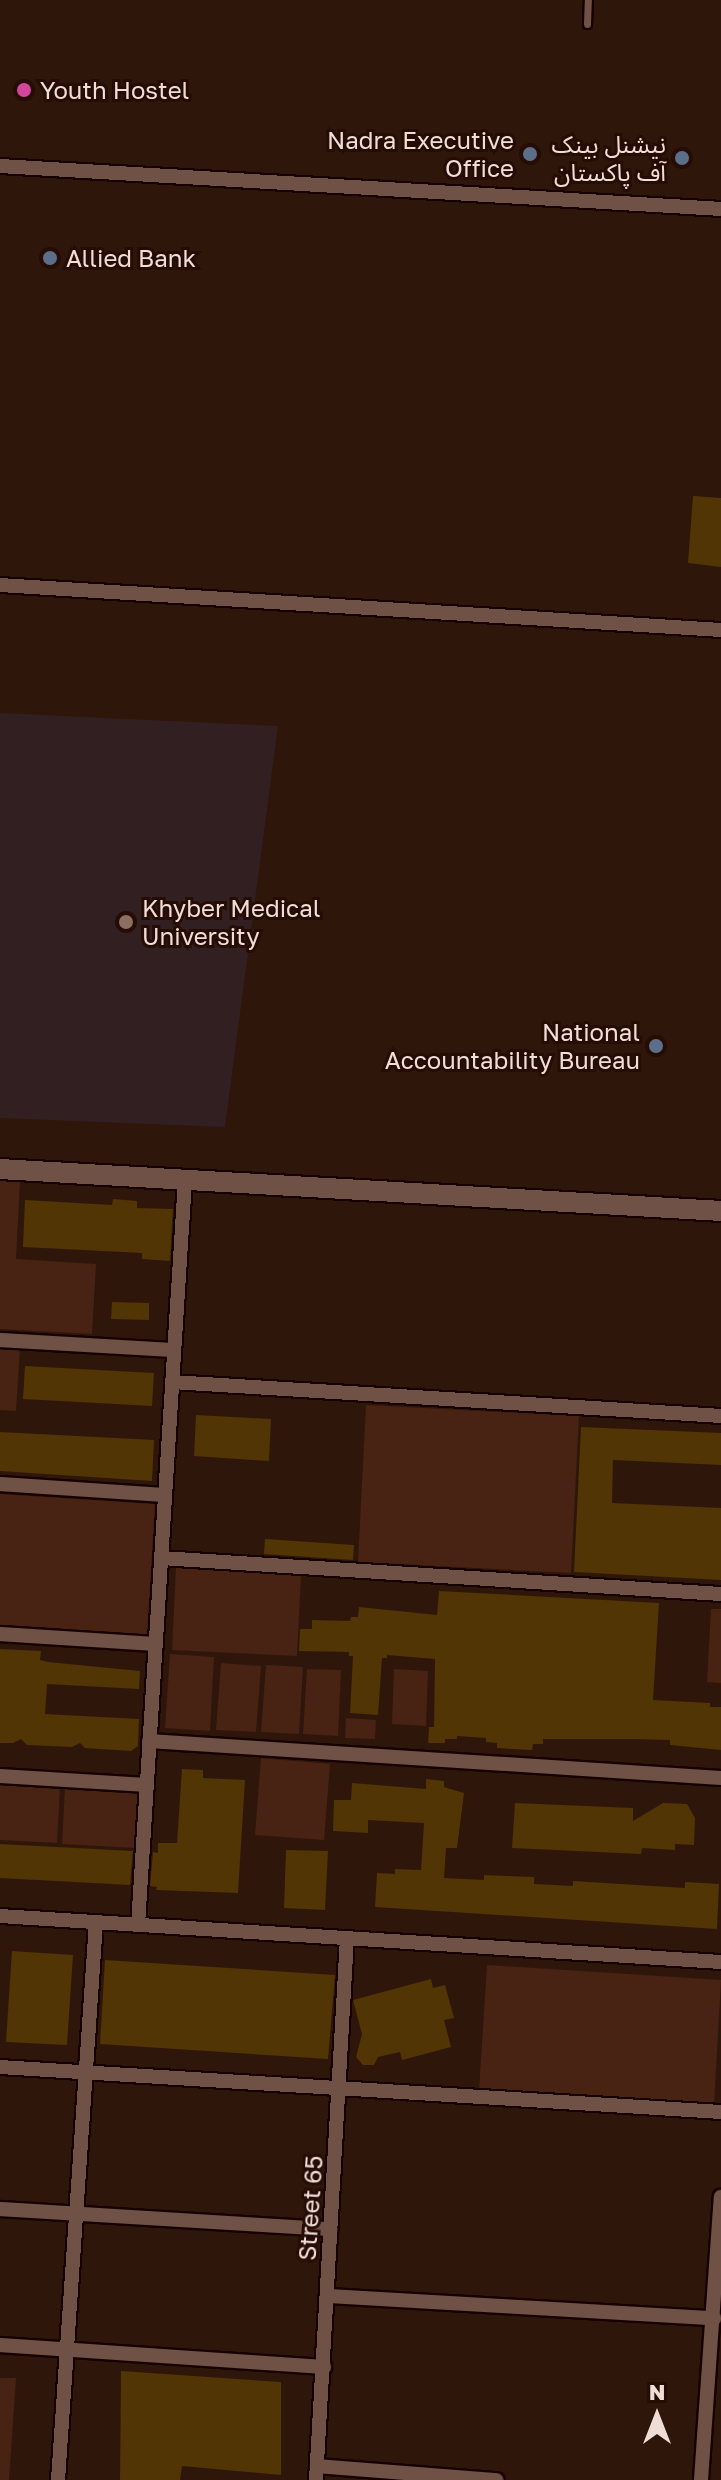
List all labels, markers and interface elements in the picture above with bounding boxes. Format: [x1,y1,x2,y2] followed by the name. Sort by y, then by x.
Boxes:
[40,76,189,104] place label: Youth Hostel
[15,81,33,99] marker: Youth Hostel
[327,126,514,182] place label: Nadra Executive Office
[551,130,666,186] place label: نیشنل بینک آف پاکستان
[521,145,539,163] marker: Nadra Executive Office
[673,149,691,167] marker: نیشنل بینک آف پاکستان
[66,244,196,272] place label: Allied Bank
[41,249,59,267] marker: Allied Bank
[142,894,320,950] place label: Khyber Medical University
[117,913,135,931] marker: Khyber Medical University
[385,1018,640,1074] place label: National Accountability Bureau
[647,1037,665,1055] marker: National Accountability Bureau
[292,2154,328,2262] street label: Street 65
[617,2376,697,2456] north arrow
[649,2378,665,2405] text: N

